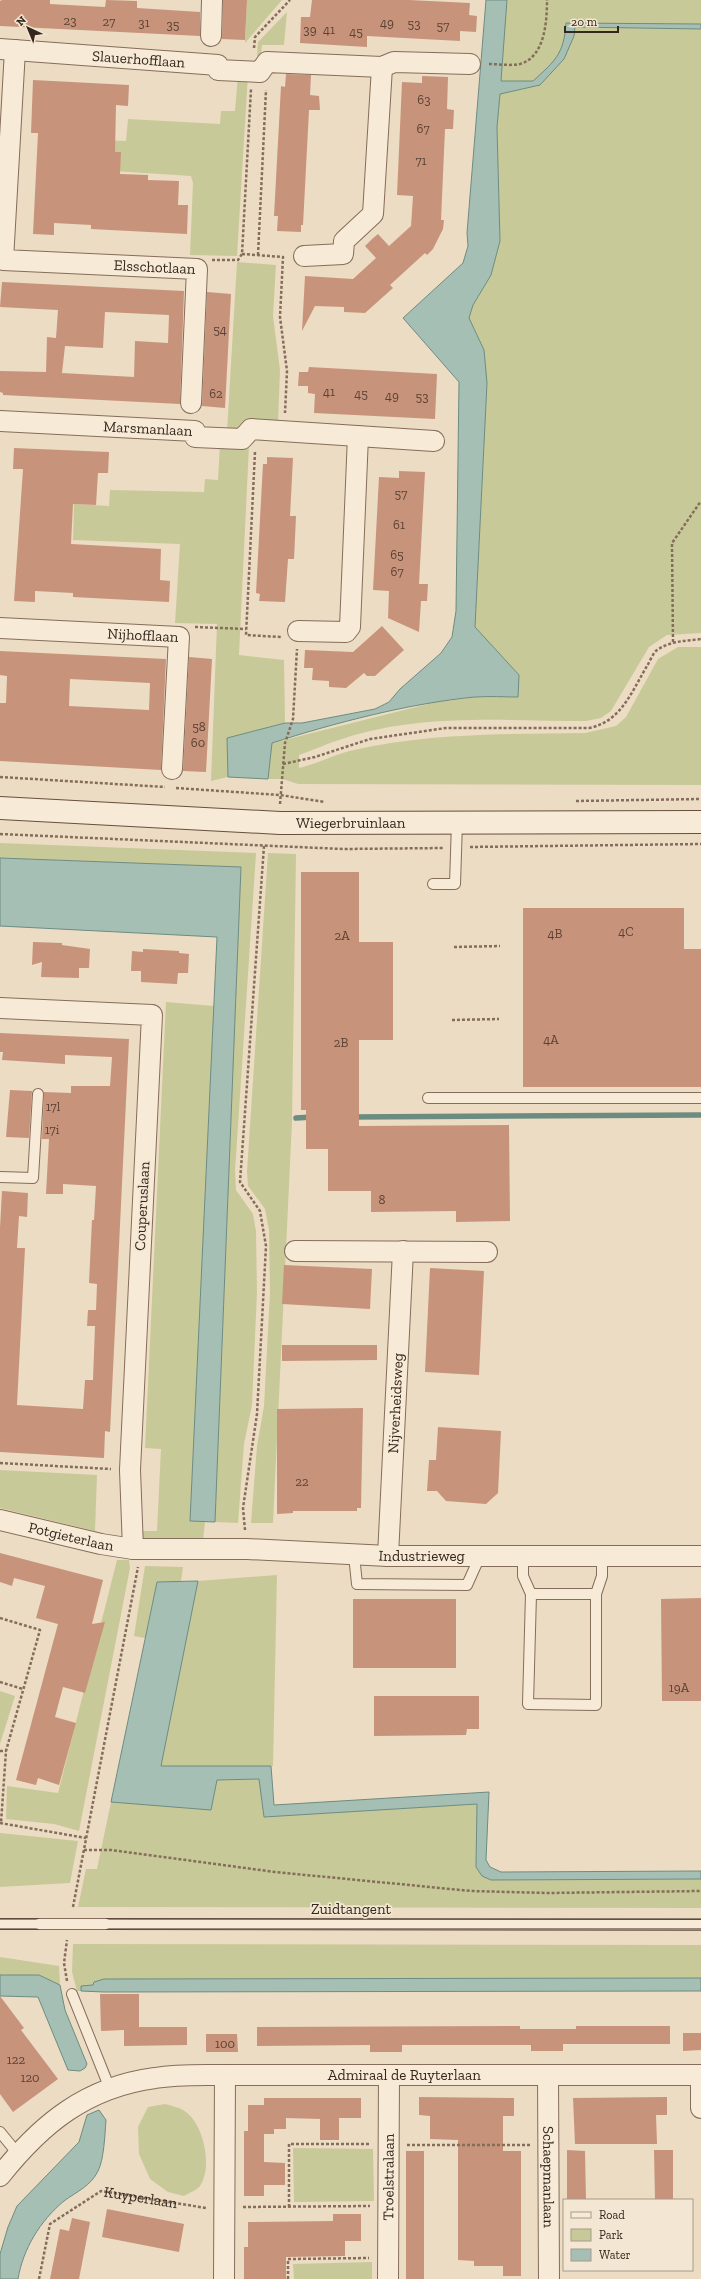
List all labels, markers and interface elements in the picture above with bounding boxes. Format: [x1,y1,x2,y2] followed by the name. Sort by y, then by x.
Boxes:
[8,8,48,48] north arrow
[565,8,618,34] scale bar
[14,13,29,29] text: N
[63,13,77,28] house number: 23
[103,14,115,29] house number: 27
[138,15,150,30] house number: 31
[380,15,394,30] house number: 49
[571,15,598,29] text: 20 m
[407,16,421,31] house number: 53
[166,17,180,32] house number: 35
[437,18,449,33] house number: 57
[303,22,317,37] house number: 39
[323,22,335,37] house number: 41
[349,24,363,39] house number: 45
[92,47,186,72] street label: Slauerhofflaan
[417,92,431,107] house number: 63
[416,121,430,136] house number: 67
[415,153,427,168] house number: 71
[113,256,196,278] street label: Elsschotlaan
[213,322,227,337] house number: 54
[323,384,335,399] house number: 41
[209,386,223,401] house number: 62
[354,386,368,401] house number: 45
[385,388,399,403] house number: 49
[415,389,429,404] house number: 53
[103,417,193,440] street label: Marsmanlaan
[395,486,407,501] house number: 57
[393,517,405,532] house number: 61
[390,547,404,562] house number: 65
[390,564,404,579] house number: 67
[107,624,179,646] street label: Nijhofflaan
[192,719,206,734] house number: 58
[191,735,205,750] house number: 60
[296,814,406,832] street label: Wiegerbruinlaan
[618,924,634,939] house number: 4C
[548,926,563,941] house number: 4B
[334,928,350,943] house number: 2A
[543,1032,559,1047] house number: 4A
[334,1035,348,1050] house number: 2B
[46,1099,61,1114] house number: 17l
[45,1122,60,1137] house number: 17i
[131,1160,153,1251] street label: Couperuslaan
[379,1192,386,1207] house number: 8
[384,1352,407,1454] street label: Nijverheidsweg
[295,1474,309,1489] house number: 22
[27,1518,115,1555] street label: Potgieterlaan
[378,1547,465,1565] street label: Industrieweg
[669,1680,690,1695] house number: 19A
[311,1900,392,1918] street label: Zuidtangent
[215,2036,235,2051] house number: 100
[7,2052,25,2067] house number: 122
[328,2066,481,2084] street label: Admiraal de Ruyterlaan
[20,2070,40,2085] house number: 120
[539,2126,558,2228] street label: Schaepmanlaan
[379,2133,398,2221] street label: Troelstralaan
[103,2183,179,2212] street label: Kuyperlaan
[563,2199,693,2271] legend
[599,2208,625,2222] text: Road
[599,2228,624,2242] text: Park
[599,2248,631,2262] text: Water

